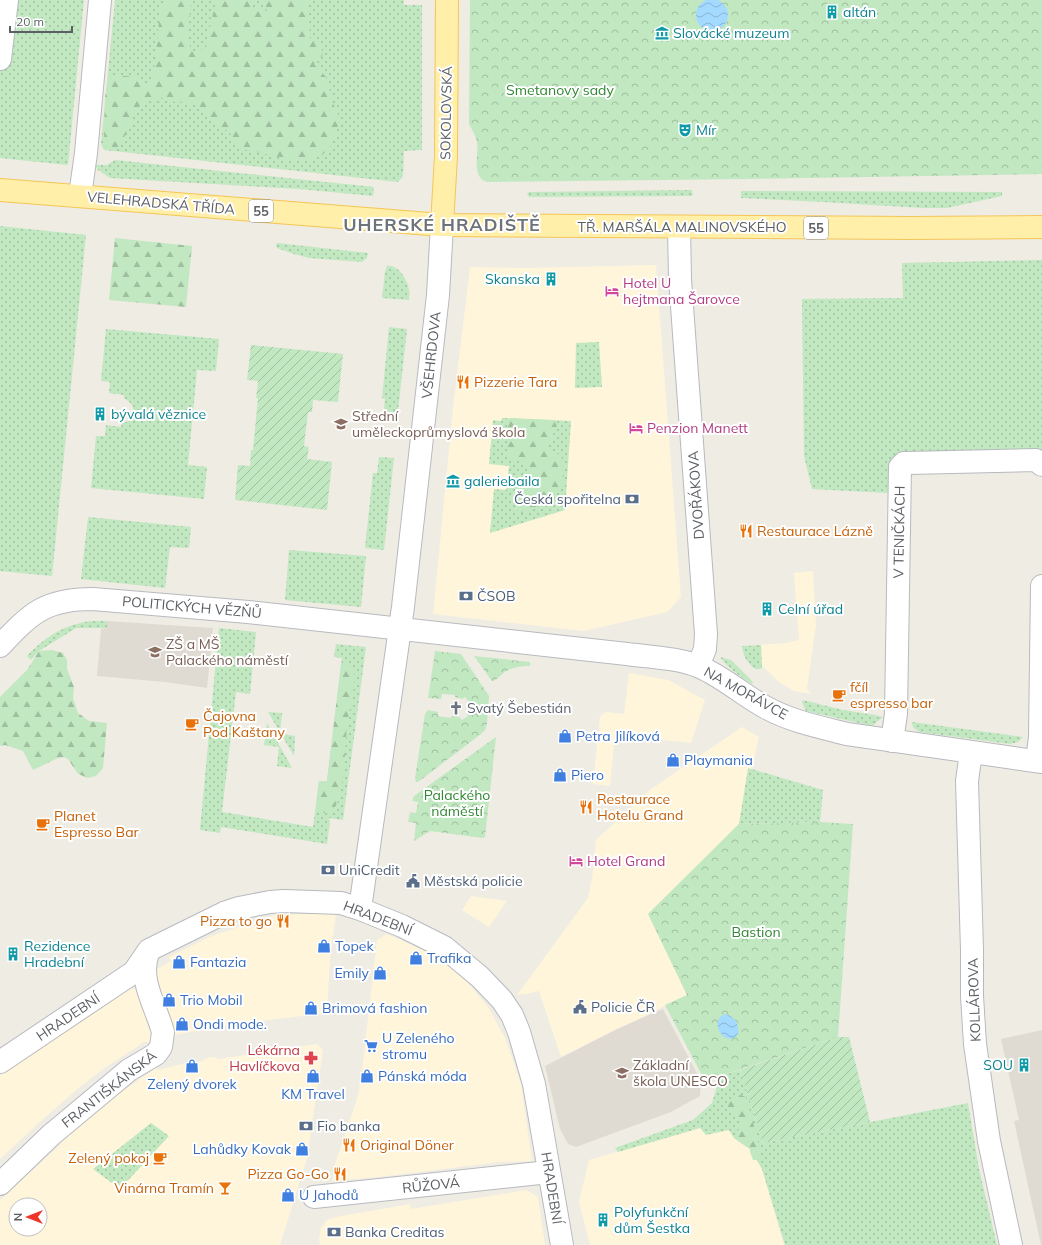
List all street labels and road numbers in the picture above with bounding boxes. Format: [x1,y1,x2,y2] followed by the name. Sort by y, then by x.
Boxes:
[436,65,456,160] street label: SOKOLOVSKÁ
[86,188,236,218] street label: VELEHRADSKÁ TŘÍDA
[249,200,273,222] road number: 55
[804,217,828,239] road number: 55
[578,218,786,236] street label: TŘ. MARŠÁLA MALINOVSKÉHO
[417,310,445,399] street label: VŠEHRDOVA
[684,449,708,540] street label: DVOŘÁKOVA
[889,486,909,578] street label: V TENIČKÁCH
[121,592,263,622] street label: POLITICKÝCH VĚZŇŮ
[701,662,791,724] street label: NA MORÁVCE
[341,897,417,940] street label: HRADEBNÍ
[964,957,984,1042] street label: KOLLÁROVA
[33,988,104,1045] street label: HRADEBNÍ
[58,1046,161,1132] street label: FRANTIŠKÁNSKÁ
[537,1151,567,1227] street label: HRADEBNÍ
[401,1173,461,1197] street label: RŮŽOVÁ

